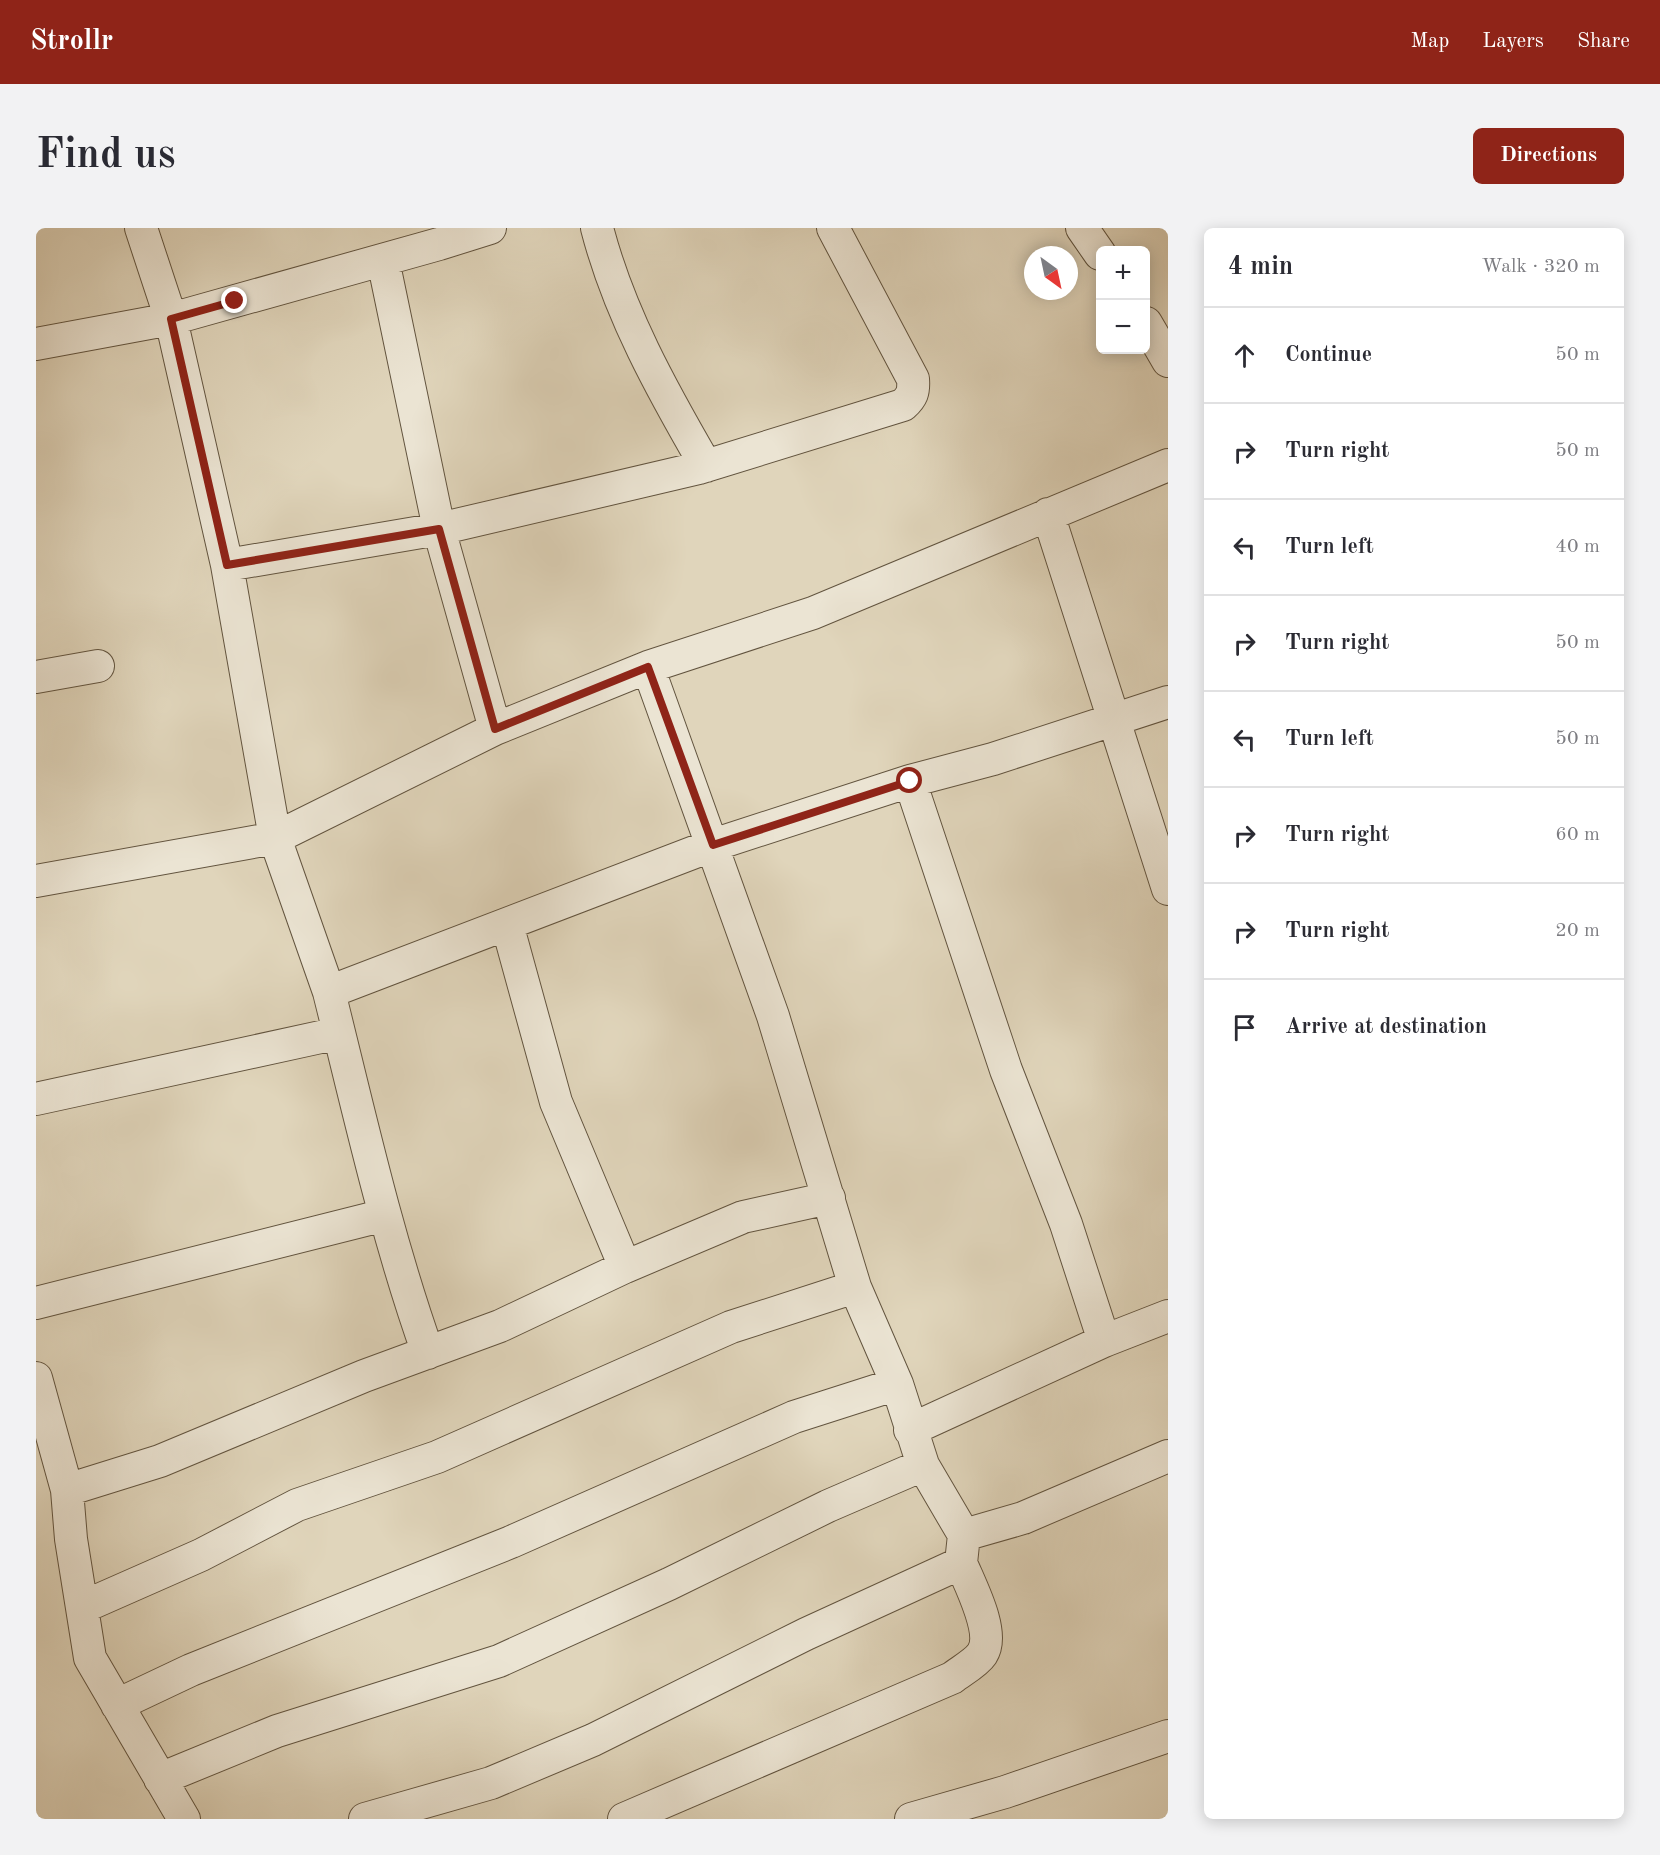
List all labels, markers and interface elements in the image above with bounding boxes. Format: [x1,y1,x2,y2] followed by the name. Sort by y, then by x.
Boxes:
[30,28,113,56] text: Strollr
[1410,31,1449,52] text: Map
[1482,31,1544,52] text: Layers
[1577,31,1630,52] text: Share
[1473,128,1624,184] button: Directions
[36,135,175,177] text: Find us
[1024,246,1078,300] north arrow
[1096,246,1150,354] map controls
[1096,246,1150,300] button: +
[1228,254,1293,280] text: 4 min
[1481,257,1600,277] text: Walk · 320 m
[221,287,247,313] route end
[1096,300,1150,354] button: −
[1228,339,1261,372] icon: ahead
[1285,344,1372,366] text: Continue
[1555,345,1600,365] text: 50 m
[1228,435,1261,468] icon: right
[1285,440,1389,462] text: Turn right
[1555,441,1600,461] text: 50 m
[1228,531,1261,564] icon: left
[1285,536,1374,558] text: Turn left
[1555,537,1600,557] text: 40 m
[1228,627,1261,660] icon: right
[1285,632,1389,654] text: Turn right
[1555,633,1600,653] text: 50 m
[1228,723,1261,756] icon: left
[1285,728,1374,750] text: Turn left
[1555,729,1600,749] text: 50 m
[896,767,922,793] route start
[1228,819,1261,852] icon: right
[1285,824,1389,846] text: Turn right
[1555,825,1600,845] text: 60 m
[1228,915,1261,948] icon: right
[1285,920,1389,942] text: Turn right
[1555,921,1600,941] text: 20 m
[1228,1011,1261,1044] icon: arrive
[1285,1016,1487,1038] text: Arrive at destination

